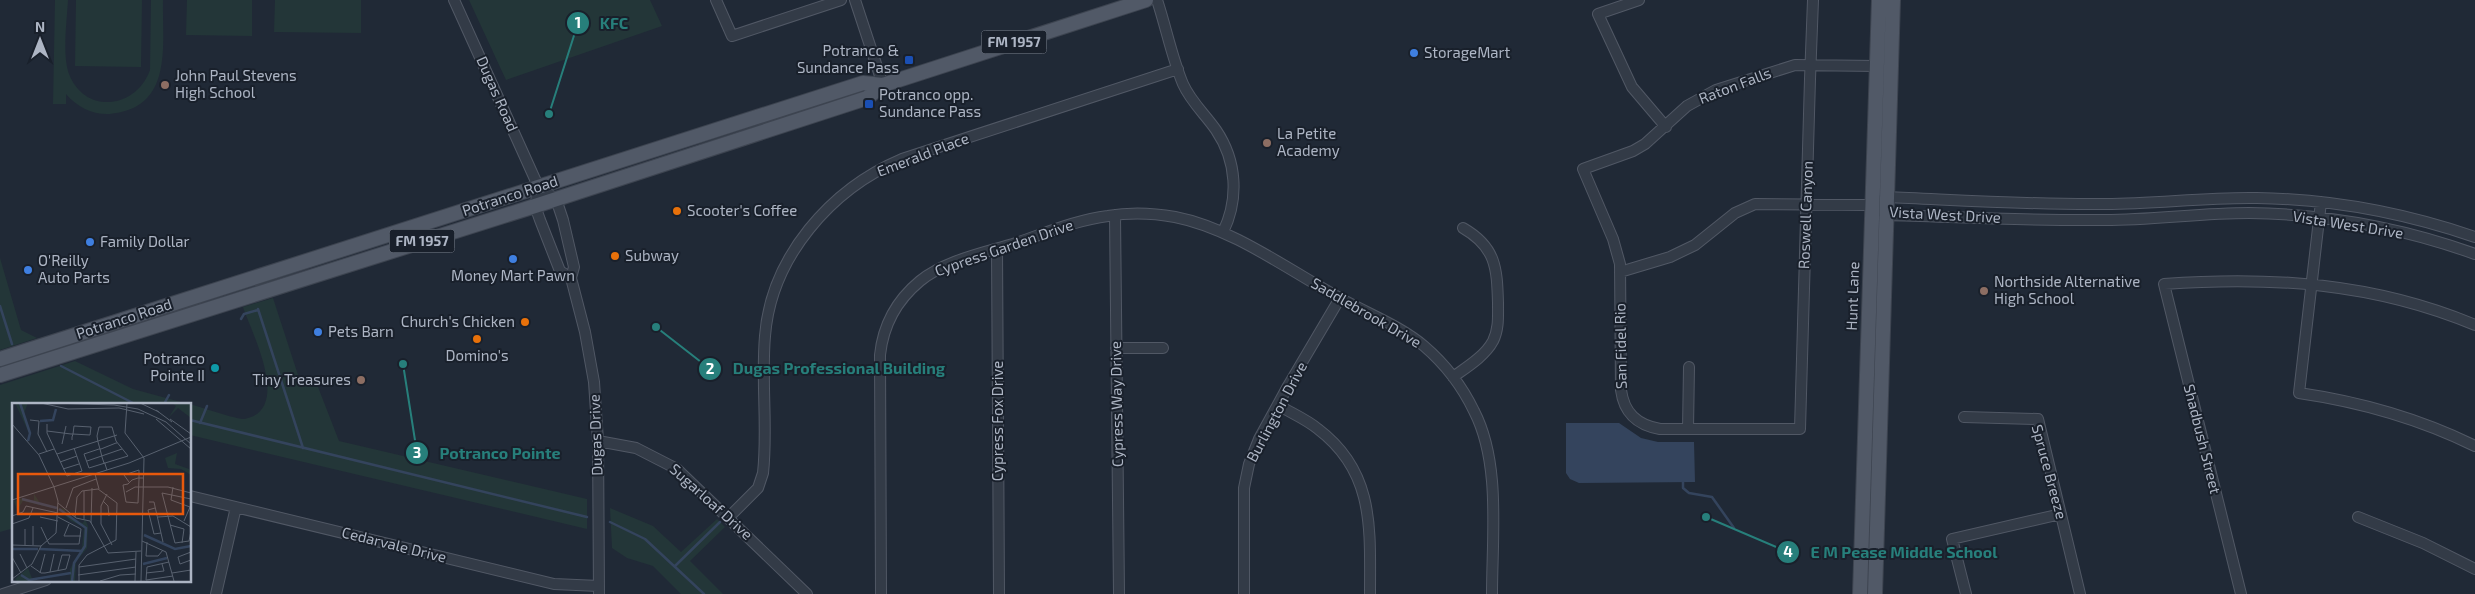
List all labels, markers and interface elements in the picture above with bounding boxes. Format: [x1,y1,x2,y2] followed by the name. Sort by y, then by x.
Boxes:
[565,7,638,38] callout: KFC
[575,13,581,31] text: 1
[600,13,628,32] text: KFC
[15,15,65,65] north arrow
[35,18,45,35] text: N
[982,31,1046,54] road number: FM 1957
[797,41,899,76] place label: Potranco & Sundance Pass
[1424,43,1511,61] place label: StorageMart
[1408,47,1420,59] marker: StorageMart
[473,53,523,134] street label: Dugas Road
[903,54,915,66] marker: Potranco & Sundance Pass
[1696,63,1773,107] street label: Raton Falls
[175,66,297,101] place label: John Paul Stevens High School
[159,79,171,91] marker: John Paul Stevens High School
[879,85,981,120] place label: Potranco opp. Sundance Pass
[863,98,875,110] marker: Potranco opp. Sundance Pass
[1277,124,1340,159] place label: La Petite Academy
[874,128,971,180] street label: Emerald Place
[1261,137,1273,149] marker: La Petite Academy
[1794,161,1816,269] street label: Roswell Canyon
[460,171,560,219] street label: Potranco Road
[687,201,797,219] place label: Scooter's Coffee
[1889,202,2001,226] street label: Vista West Drive
[671,205,683,217] marker: Scooter's Coffee
[2291,206,2405,242] street label: Vista West Drive
[932,215,1075,279] street label: Cypress Garden Drive
[390,230,454,252] road number: FM 1957
[100,232,190,250] place label: Family Dollar
[84,236,96,248] marker: Family Dollar
[625,246,679,264] place label: Subway
[609,250,621,262] marker: Subway
[38,251,110,286] place label: O'Reilly Auto Parts
[507,253,519,265] marker: Money Mart Pawn
[1842,261,1862,331] street label: Hunt Lane
[22,264,34,276] marker: O'Reilly Auto Parts
[451,266,575,284] place label: Money Mart Pawn
[1994,272,2140,307] place label: Northside Alternative High School
[1308,273,1425,351] street label: Saddlebrook Drive
[1978,285,1990,297] marker: Northside Alternative High School
[74,294,174,342] street label: Potranco Road
[1610,303,1630,389] street label: San Fidel Rio
[401,312,515,330] place label: Church's Chicken
[519,316,531,328] marker: Church's Chicken
[328,322,394,340] place label: Pets Barn
[312,326,324,338] marker: Pets Barn
[471,333,483,345] marker: Domino's
[1106,341,1126,467] street label: Cypress Way Drive
[445,346,509,364] place label: Domino's
[143,349,205,384] place label: Potranco Pointe II
[698,353,955,384] callout: Dugas Professional Building
[733,358,946,377] text: Dugas Professional Building
[1242,358,1310,465] street label: Burlington Drive
[706,359,715,377] text: 2
[988,361,1006,481] street label: Cypress Fox Drive
[209,362,221,374] marker: Potranco Pointe II
[252,370,351,388] place label: Tiny Treasures
[355,374,367,386] marker: Tiny Treasures
[2181,382,2225,496] street label: Shadbush Street
[585,394,605,476] street label: Dugas Drive
[12,403,191,582] inset map
[2029,422,2071,521] street label: Spruce Breeze
[404,438,570,469] callout: Potranco Pointe
[413,443,421,461] text: 3
[439,443,561,462] text: Potranco Pointe
[667,459,757,543] street label: Sugarloaf Drive
[340,522,448,566] street label: Cedarvale Drive
[1775,536,2007,567] callout: E M Pease Middle School
[1783,542,1793,560] text: 4
[1811,542,1998,561] text: E M Pease Middle School

